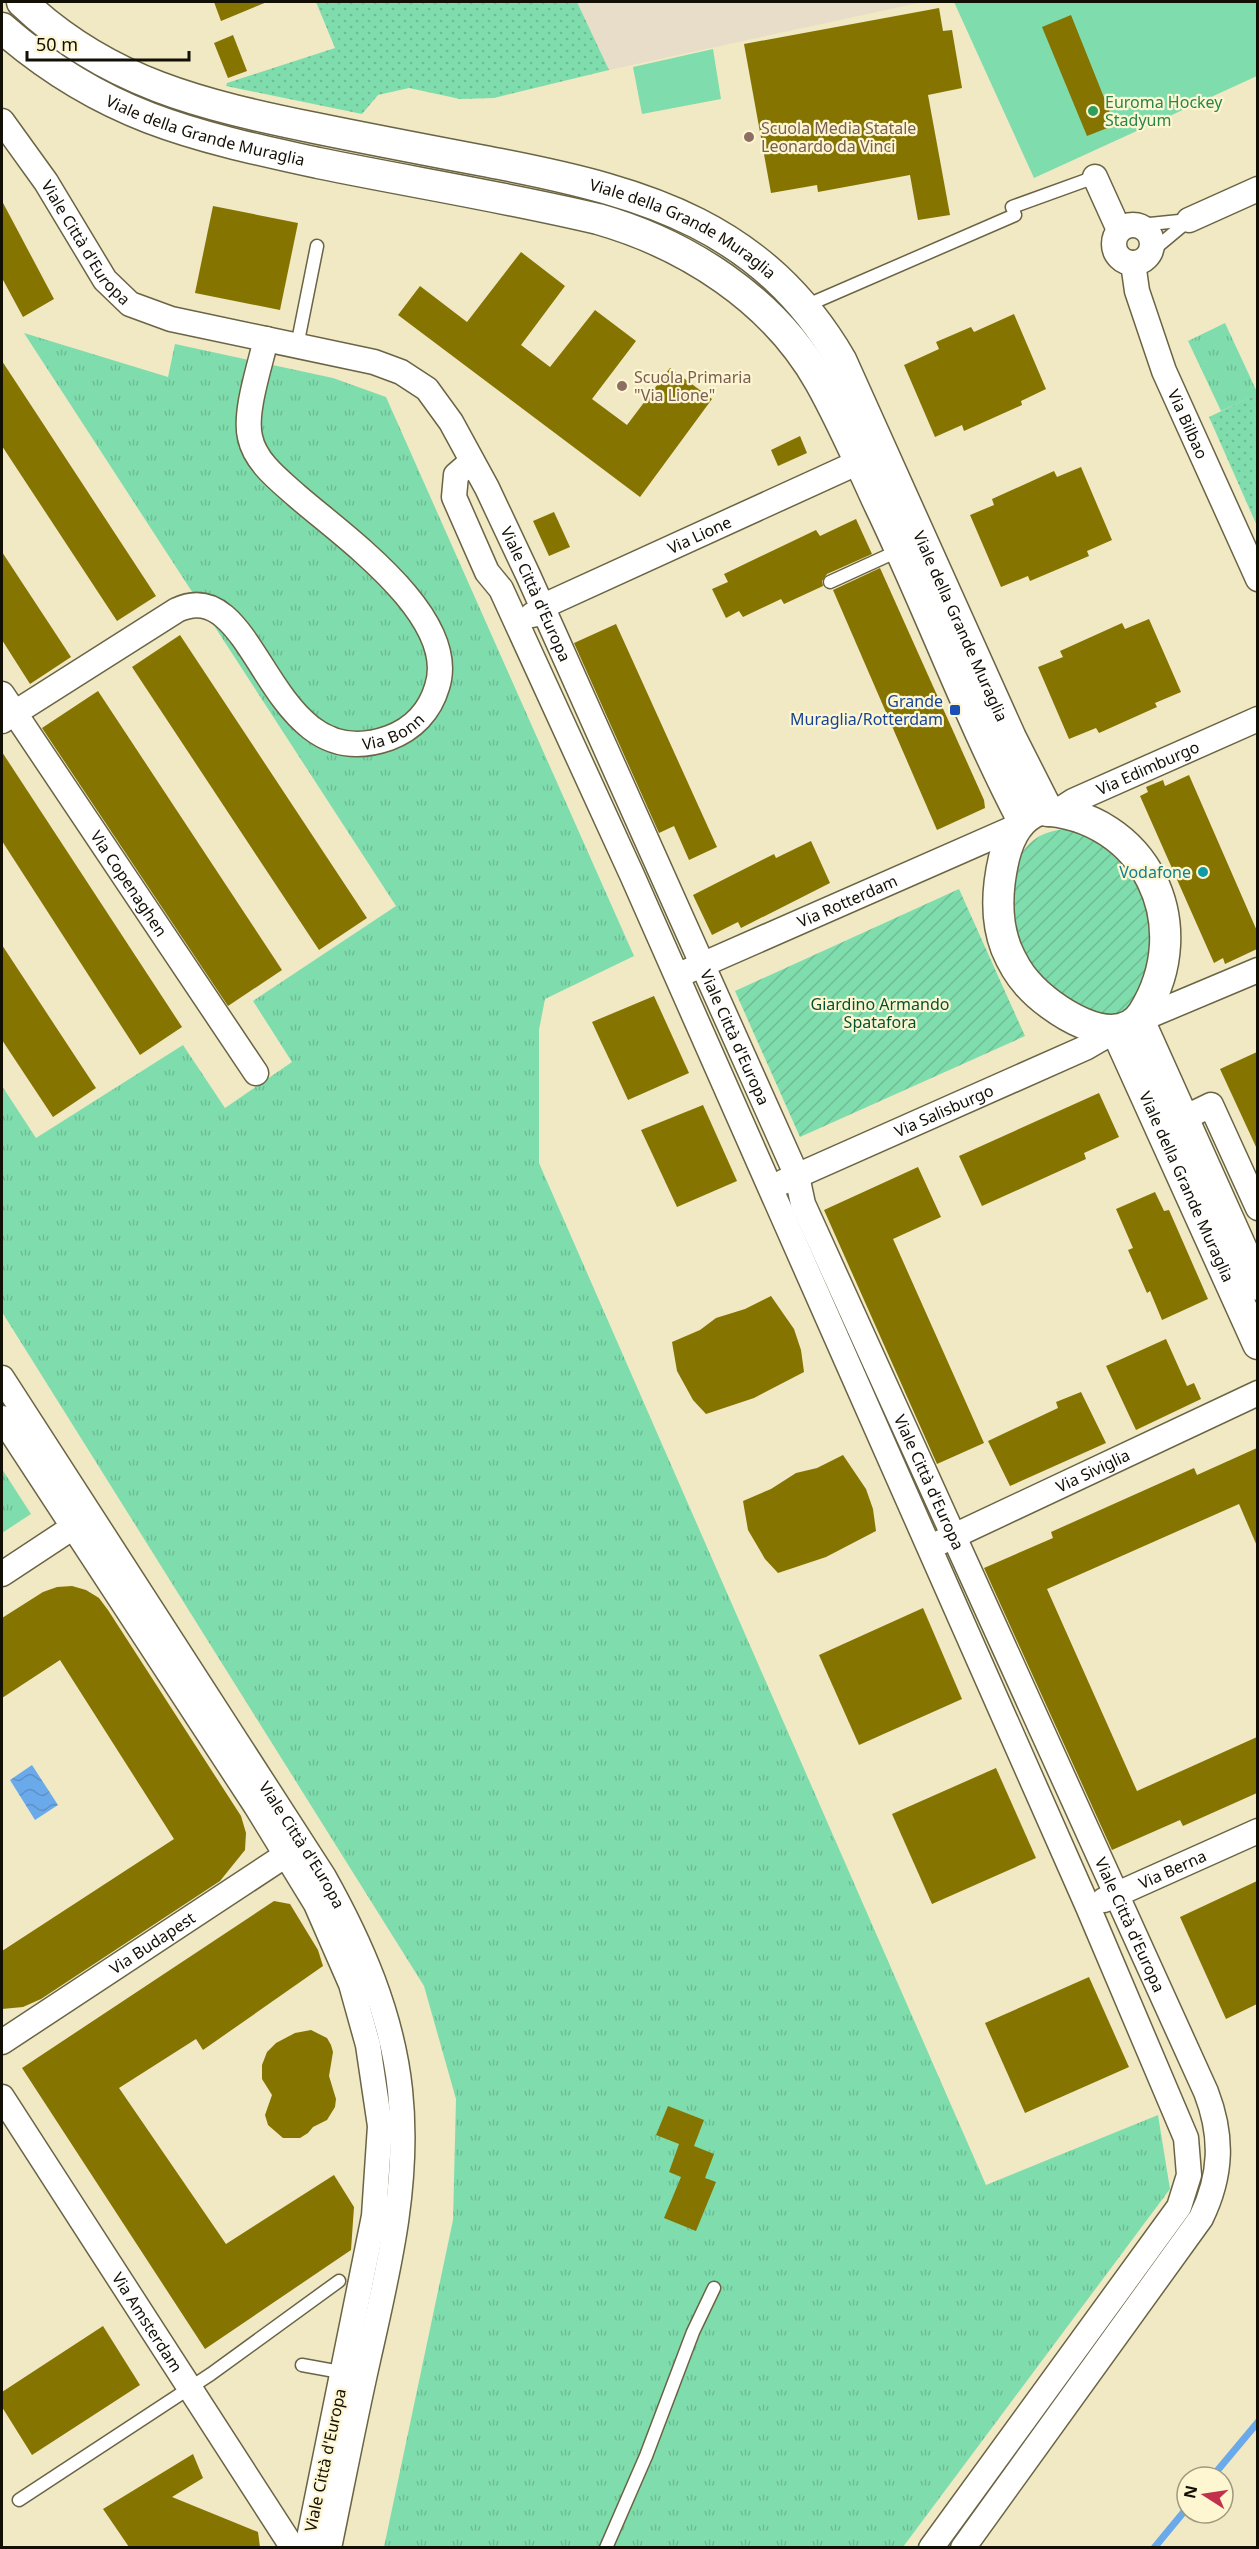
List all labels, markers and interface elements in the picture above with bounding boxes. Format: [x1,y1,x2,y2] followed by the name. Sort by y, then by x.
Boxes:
[27,24,189,62] scale bar
[36,32,78,56] text: 50 m
[102,89,307,171] street label: Viale della Grande Muraglia
[1105,91,1223,131] place label: Euroma Hockey Stadyum
[1086,104,1100,118] marker: Euroma Hockey Stadyum
[761,117,916,157] place label: Scuola Media Statale Leonardo da Vinci
[742,130,756,144] marker: Scuola Media Statale Leonardo da Vinci
[587,173,781,284] street label: Viale della Grande Muraglia
[36,176,135,310] street label: Viale Città d'Europa
[634,366,751,406] place label: Scuola Primaria "Via Lione"
[615,379,629,393] marker: Scuola Primaria "Via Lione"
[1163,386,1213,462] street label: Via Bilbao
[664,511,735,559] street label: Via Lione
[496,523,576,665] street label: Viale Città d'Europa
[908,527,1013,725] street label: Viale della Grande Muraglia
[790,690,943,730] place label: Grande Muraglia/Rotterdam
[948,703,962,717] marker: Grande Muraglia/Rotterdam
[361,709,429,755] street label: Via Bonn
[1093,735,1203,800] street label: Via Edimburgo
[86,826,172,941] street label: Via Copenaghen
[1119,861,1191,883] place label: Vodafone
[1196,865,1210,879] marker: Vodafone
[794,869,901,933] street label: Via Rotterdam
[695,966,775,1109] street label: Viale Città d'Europa
[811,993,949,1033] park label: Giardino Armando Spatafora
[891,1079,997,1142] street label: Via Salisburgo
[1134,1088,1240,1286] street label: Viale della Grande Muraglia
[889,1411,969,1553] street label: Viale Città d'Europa
[1052,1444,1133,1497] street label: Via Siviglia
[254,1777,350,1912] street label: Viale Città d'Europa
[1135,1845,1210,1894] street label: Via Berna
[1090,1854,1170,1996] street label: Viale Città d'Europa
[105,1907,200,1979] street label: Via Budapest
[107,2268,188,2376] street label: Via Amsterdam
[299,2386,351,2534] street label: Viale Città d'Europa
[1175,2465,1235,2525] north arrow
[1178,2483,1202,2501] text: N

